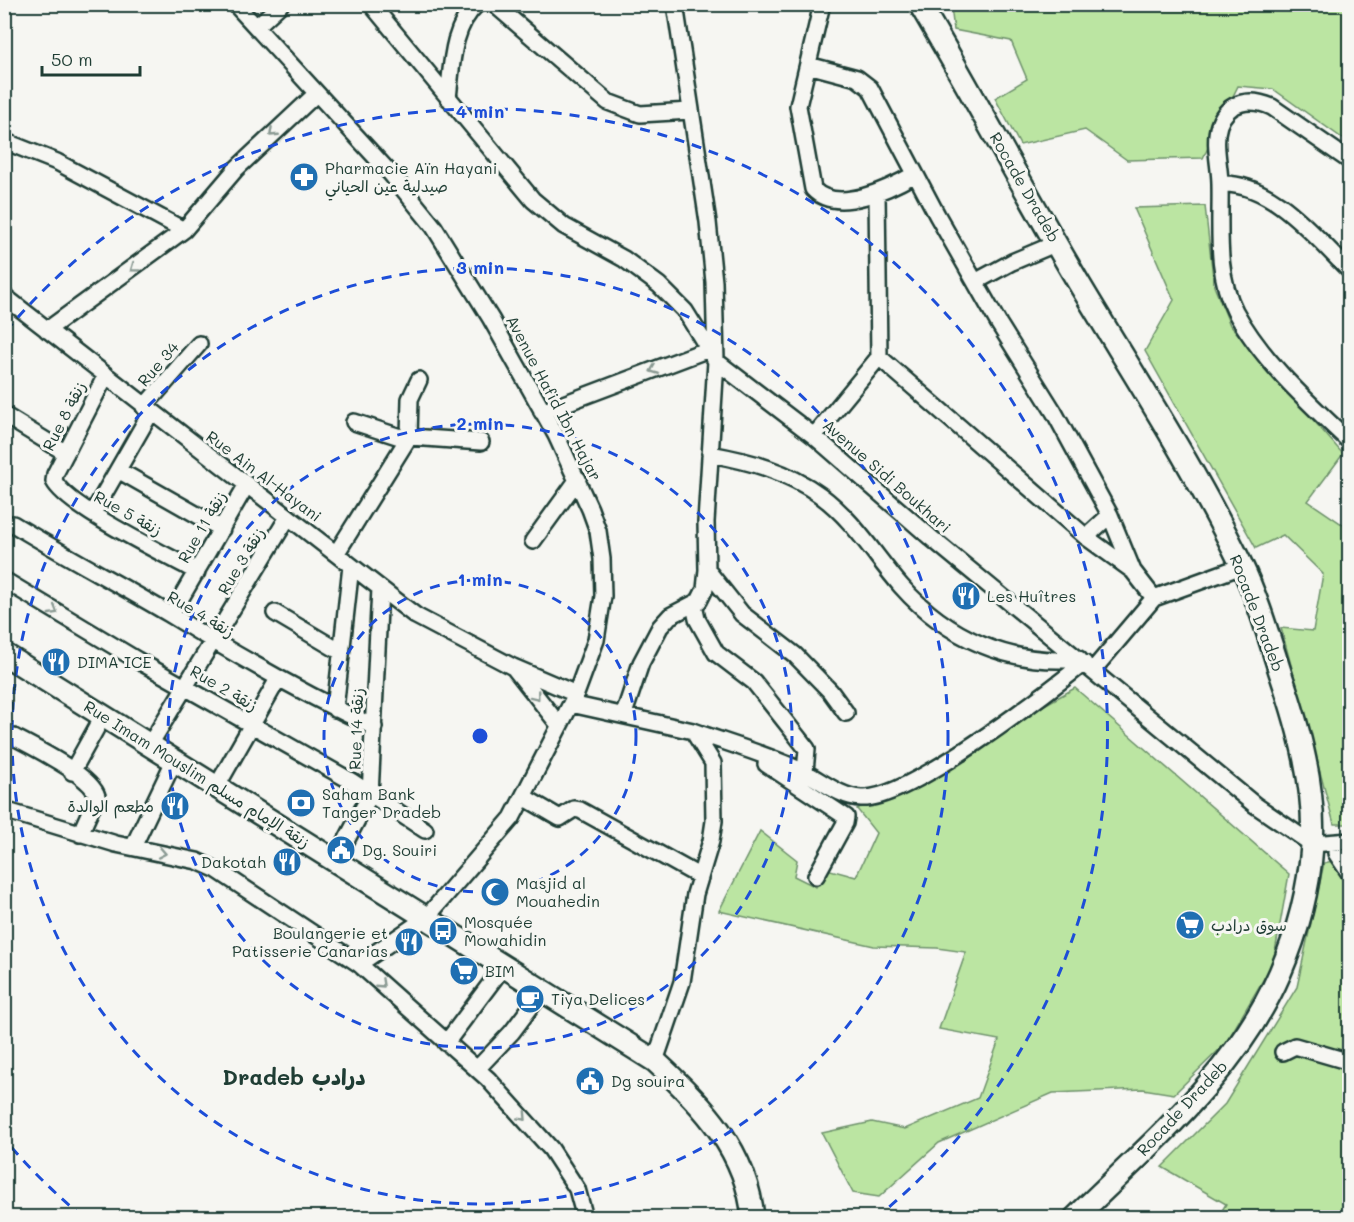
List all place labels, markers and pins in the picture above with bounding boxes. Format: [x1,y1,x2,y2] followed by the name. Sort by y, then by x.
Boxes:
[325,157,497,201] place label: Pharmacie Aïn Hayani صيدلية عين الحياني
[288,161,320,193] pharmacy icon: Pharmacie Aïn Hayani صيدلية عين الحياني
[950,580,982,612] restaurant icon: Les Huîtres
[987,585,1076,606] place label: Les Huîtres
[40,646,72,678] restaurant icon: DIMA ICE
[77,651,152,672] place label: DIMA ICE
[470,726,490,746] centre of rings
[322,783,441,822] place label: Saham Bank Tanger Dradeb
[285,787,317,819] bank icon: Saham Bank Tanger Dradeb
[159,790,191,822] restaurant icon: مطعم الوالدة
[68,795,154,819] place label: مطعم الوالدة
[325,834,357,866] public building icon: Dg. Souiri
[362,839,437,860] place label: Dg. Souiri
[271,846,303,878] restaurant icon: Dakotah
[201,851,266,872] place label: Dakotah
[516,872,600,911] place label: Masjid al Mouahedin
[479,876,511,908] mosque icon: Masjid al Mouahedin
[1174,909,1206,941] supermarket icon: سوق درادب
[464,911,546,950] place label: Mosquée Mowahidin
[1211,914,1287,936] place label: سوق درادب
[427,915,459,947] bus stop icon: Mosquée Mowahidin
[232,922,388,961] place label: Boulangerie et Patisserie Canarias
[393,926,425,958] restaurant icon: Boulangerie et Patisserie Canarias
[448,955,480,987] supermarket icon: BIM
[485,960,515,981] place label: BIM
[514,983,546,1015] cafe icon: Tiya Delices
[551,988,645,1009] place label: Tiya Delices
[574,1065,606,1097] public building icon: Dg souira
[611,1070,685,1091] place label: Dg souira

